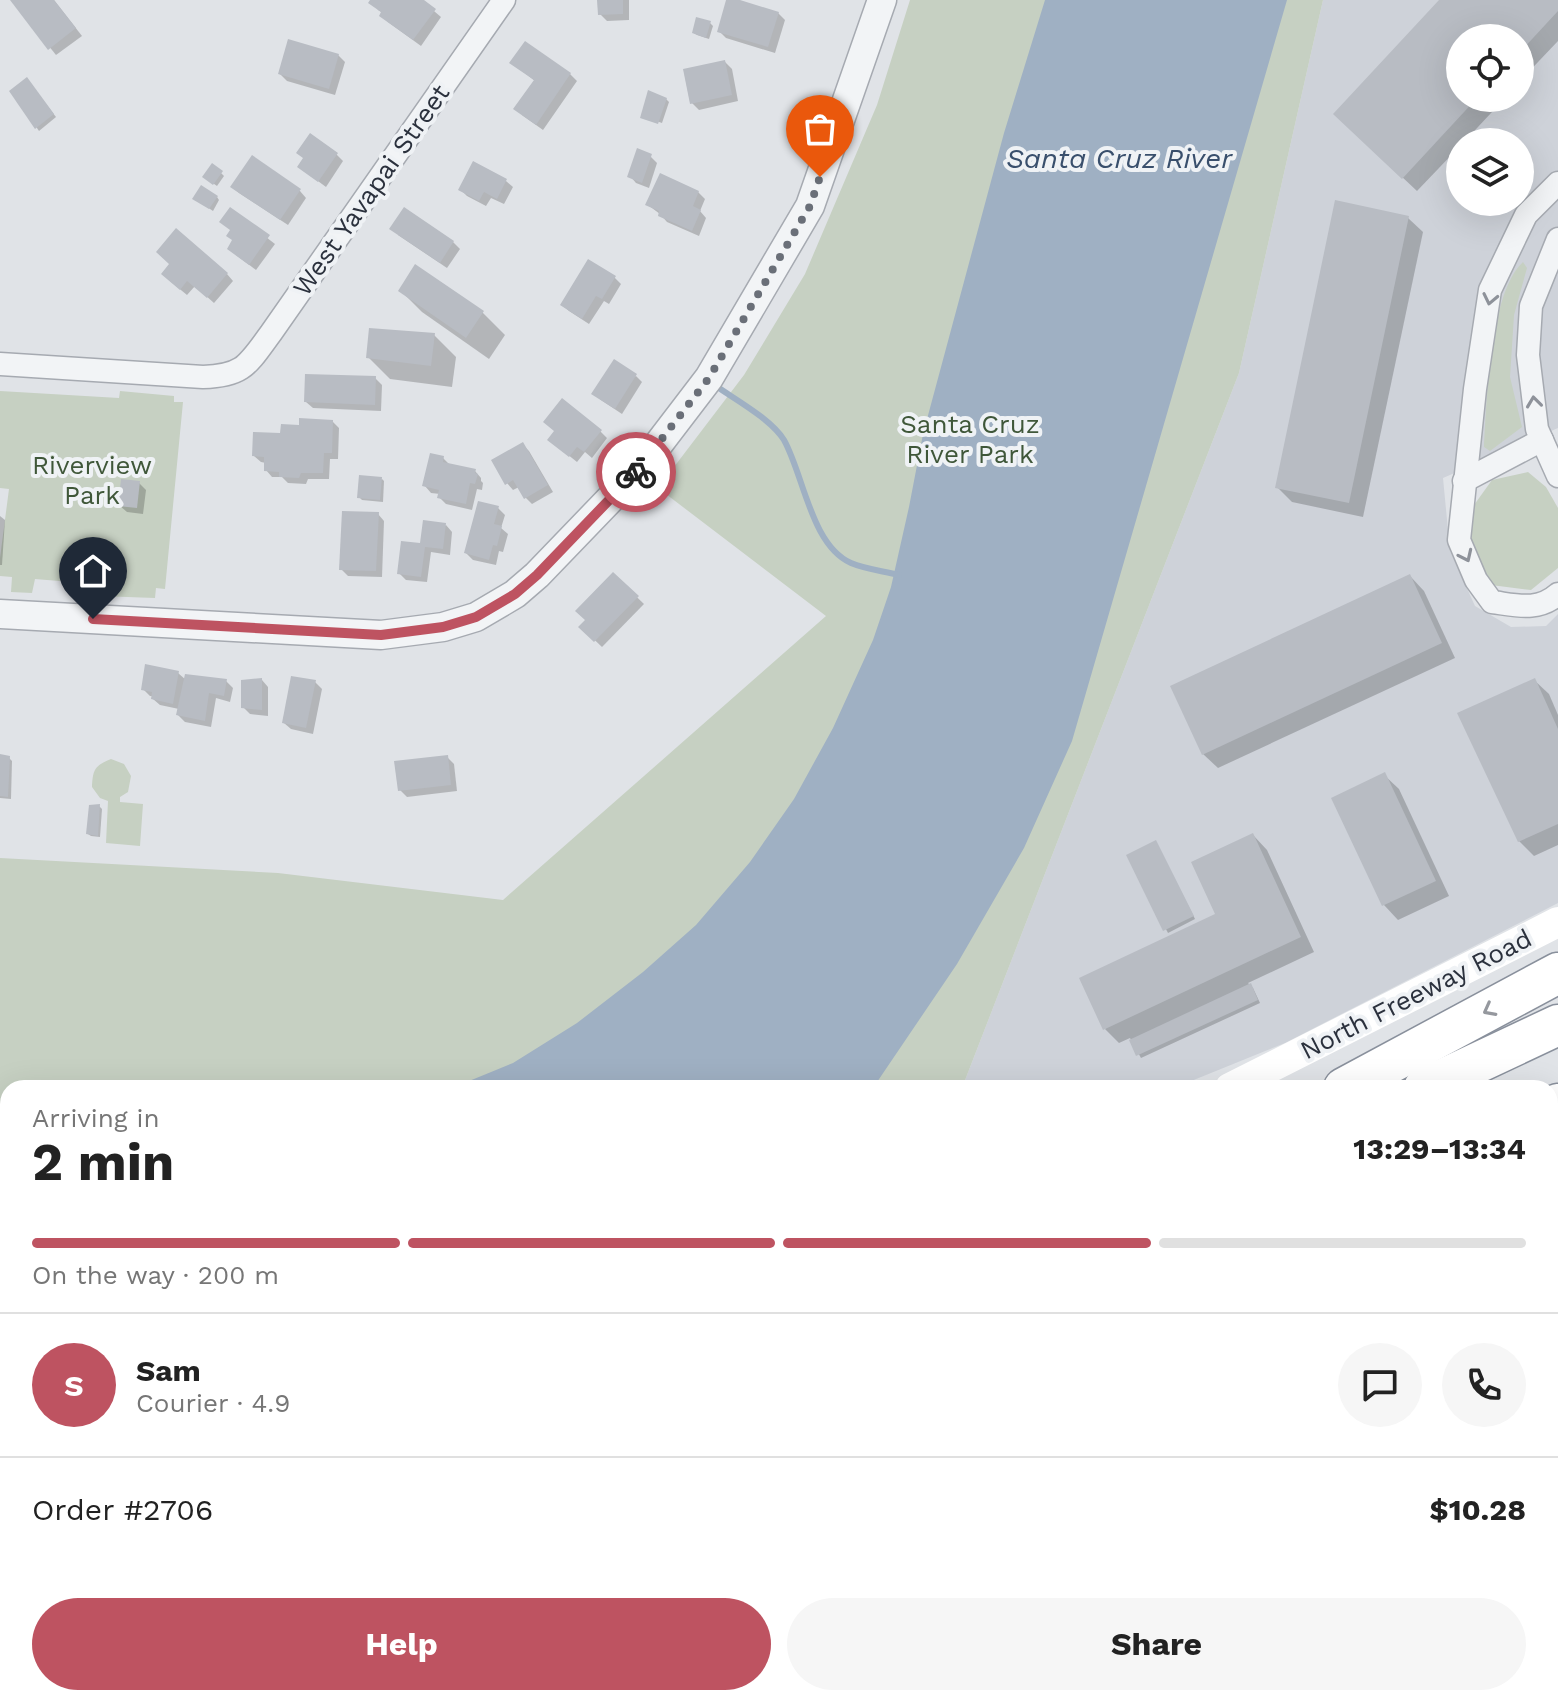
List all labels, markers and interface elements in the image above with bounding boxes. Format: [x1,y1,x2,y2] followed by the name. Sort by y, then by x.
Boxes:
[1446,24,1534,216] map controls
[1446,24,1534,112] button: locate
[287,78,455,302] street label: West Yavapai Street
[786,95,854,177] pin
[798,107,842,151] icon: bag
[1446,128,1534,216] button: layers
[1006,142,1233,175] water label: Santa Cruz River
[1482,292,1499,306] one-way arrow
[1526,396,1543,409] one-way arrow
[900,409,1040,469] park label: Santa Cruz River Park
[596,432,676,512] courier
[32,450,152,510] park label: Riverview Park
[614,450,658,494] icon: bike
[59,537,127,619] pin
[1456,547,1472,562] one-way arrow
[71,549,115,593] icon: home
[1295,923,1537,1065] street label: North Freeway Road
[1484,1000,1498,1016] one-way arrow
[32,1103,160,1133] text: Arriving in
[1353,1131,1526,1166] text: 13:29–13:34
[32,1132,174,1193] text: 2 min
[32,1260,279,1290] text: On the way · 200 m
[1338,1343,1422,1427] button: chat
[1442,1343,1526,1427] button: phone
[136,1353,201,1388] text: Sam
[64,1368,84,1403] text: S
[136,1388,290,1418] text: Courier · 4.9
[32,1492,213,1527] text: Order #2706
[1429,1492,1526,1527] text: $10.28
[32,1598,771,1690] button: Help
[787,1598,1526,1690] button: Share

